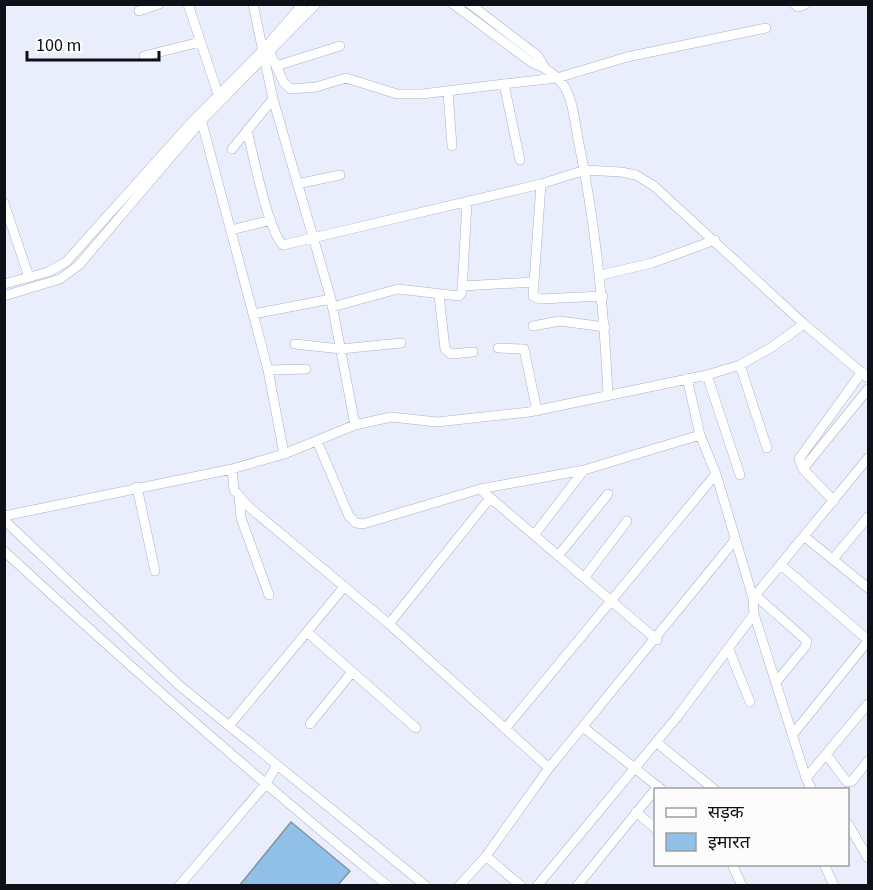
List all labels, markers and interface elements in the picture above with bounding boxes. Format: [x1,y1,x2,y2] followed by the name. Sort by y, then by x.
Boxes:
[27,24,159,62] scale bar
[36,33,81,58] text: 100 m
[654,788,849,866] legend
[708,800,745,825] text: सड़क
[708,830,751,855] text: इमारत

